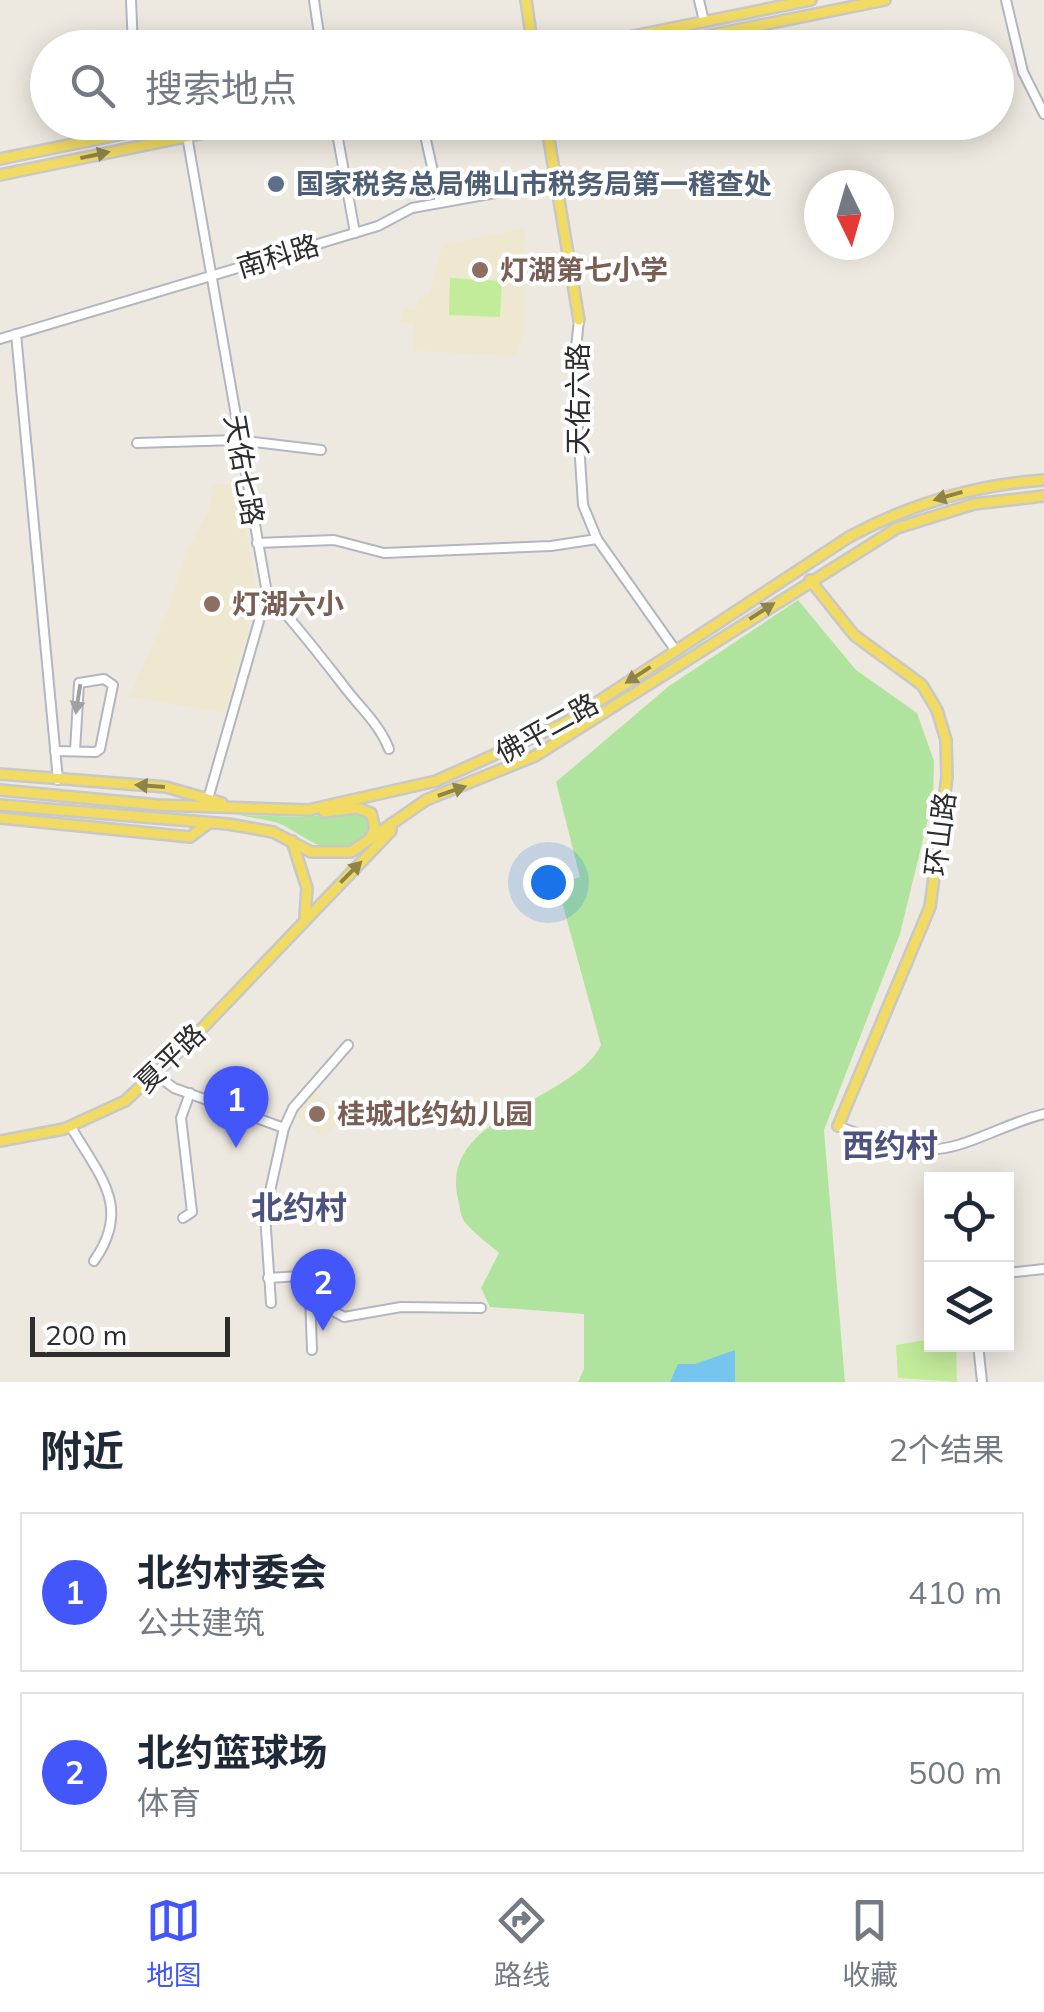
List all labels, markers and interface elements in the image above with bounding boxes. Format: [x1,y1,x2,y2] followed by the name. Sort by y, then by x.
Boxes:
[30,30,1014,140] search box
[65,58,120,113] icon: search
[145,64,297,112] text: 搜索地点
[80,146,111,162] one-way arrow
[296,166,772,201] place label: 国家税务总局佛山市税务局第一稽查处
[804,170,894,260] north arrow
[265,173,287,195] marker: 国家税务总局佛山市税务局第一稽查处
[233,227,323,285] street label: 南科路
[500,252,668,287] place label: 灯湖第七小学
[469,259,491,281] marker: 灯湖第七小学
[560,343,595,455] street label: 天佑六路
[218,412,271,528] street label: 天佑七路
[932,489,963,504] one-way arrow
[232,586,344,621] place label: 灯湖六小
[201,593,223,615] marker: 灯湖六小
[749,602,776,620] one-way arrow
[624,665,651,683] one-way arrow
[70,683,86,715] one-way arrow
[489,685,604,770] street label: 佛平二路
[133,778,165,794] one-way arrow
[438,783,468,798] one-way arrow
[917,790,962,878] street label: 环山路
[523,857,574,908] your location
[339,861,363,884] one-way arrow
[127,1016,212,1099] street label: 夏平路
[204,1066,268,1148] pin: 1
[337,1096,533,1131] place label: 桂城北约幼儿园
[306,1103,328,1125] marker: 桂城北约幼儿园
[842,1125,938,1165] district label: 西约村
[924,1172,1014,1352] map controls
[924,1172,1014,1262] button: locate
[251,1187,347,1227] district label: 北约村
[290,1248,356,1331] pin: 2
[924,1262,1014,1352] button: layers
[30,1312,230,1356] scale bar
[45,1317,127,1352] text: 200 m
[40,1424,124,1477] text: 附近
[889,1429,1004,1469] text: 2个结果
[137,1548,327,1596] text: 北约村委会
[65,1572,84,1612] text: 1
[908,1572,1002,1612] text: 410 m
[137,1602,265,1642] text: 公共建筑
[137,1728,327,1776] text: 北约篮球场
[65,1752,84,1792] text: 2
[908,1752,1002,1792] text: 500 m
[137,1782,201,1822] text: 体育
[146,1893,202,1993] tab: 地图
[494,1893,550,1993] tab: 路线
[842,1893,898,1993] tab: 收藏

